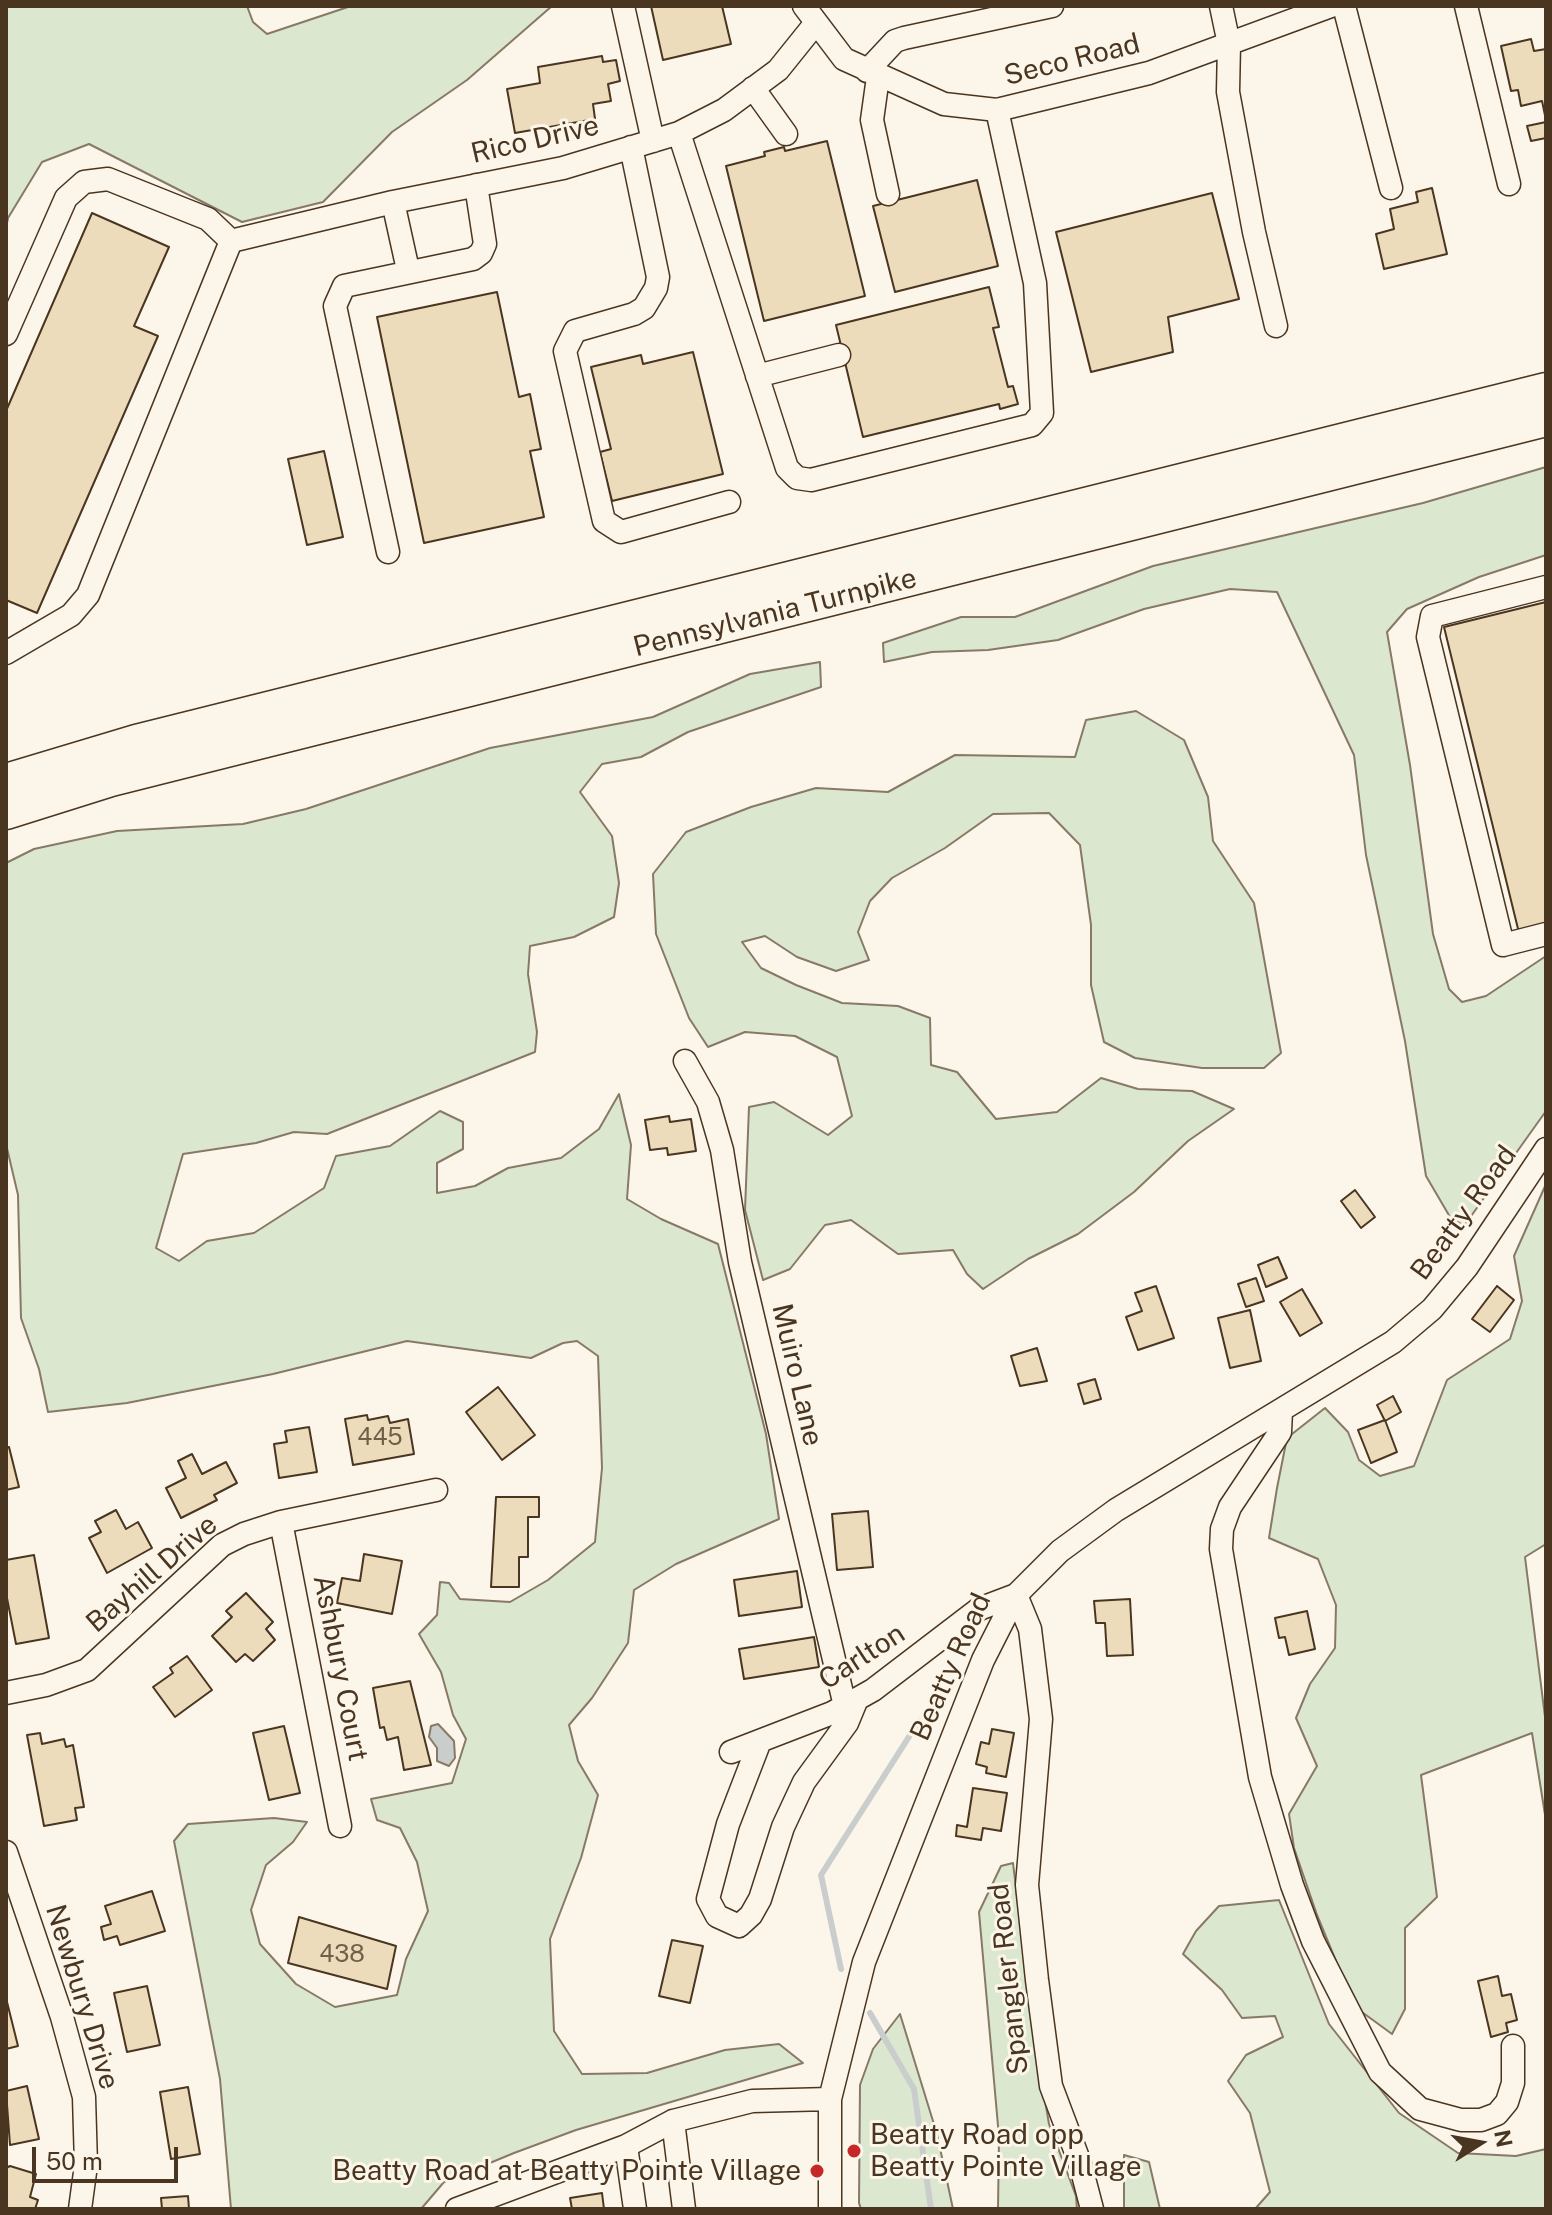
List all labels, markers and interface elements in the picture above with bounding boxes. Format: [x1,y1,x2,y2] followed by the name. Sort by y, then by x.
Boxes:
[1001,27,1143,93] street label: Seco Road
[468,109,602,171] street label: Rico Drive
[630,562,920,664] street label: Pennsylvania Turnpike
[1404,1139,1524,1287] street label: Beatty Road
[764,1301,830,1449] street label: Muiro Lane
[357,1424,403,1452] house number: 445
[80,1508,224,1640] street label: Bayhill Drive
[305,1572,375,1764] street label: Ashbury Court
[904,1588,998,1746] street label: Beatty Road
[813,1617,911,1697] street label: Carlton
[982,1882,1036,2076] street label: Spangler Road
[38,1900,126,2094] street label: Newbury Drive
[319,1941,365,1969] house number: 438
[1440,2103,1520,2183] north arrow
[870,2118,1142,2184] place label: Beatty Road opp Beatty Pointe Village
[1489,2127,1518,2149] text: N
[36,2131,182,2181] scale bar
[845,2142,863,2160] marker: Beatty Road opp Beatty Pointe Village
[46,2147,103,2175] text: 50 m
[332,2154,801,2188] place label: Beatty Road at Beatty Pointe Village
[808,2162,826,2180] marker: Beatty Road at Beatty Pointe Village

